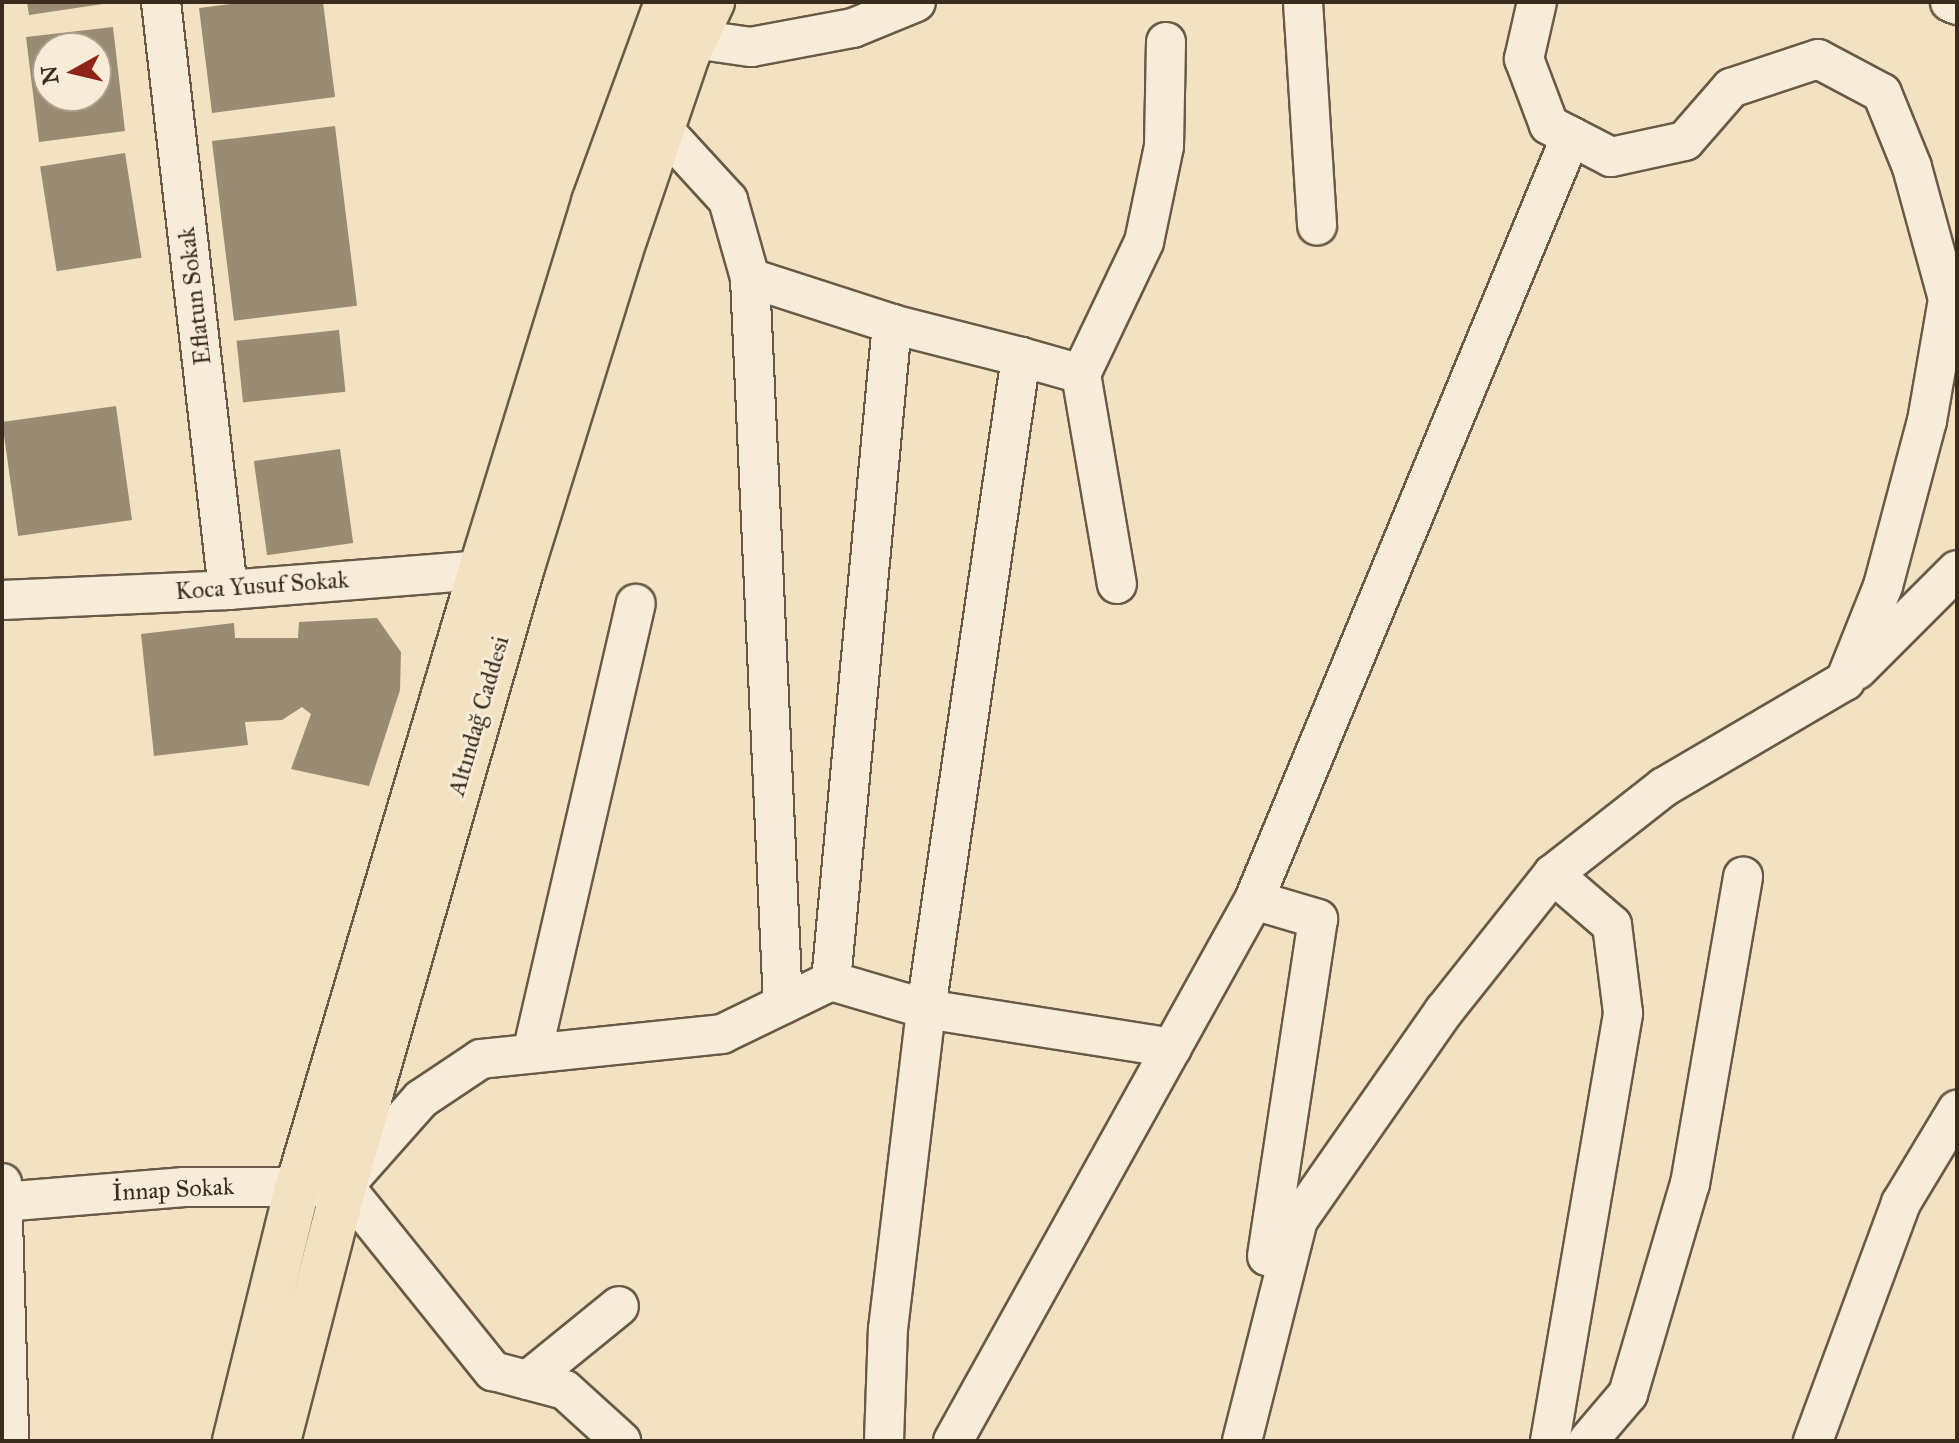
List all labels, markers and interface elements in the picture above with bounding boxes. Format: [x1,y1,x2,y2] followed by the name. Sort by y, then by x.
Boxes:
[32,32,112,112] north arrow
[35,64,64,86] text: N
[172,225,218,367] street label: Eflatun Sokak
[174,566,350,606] street label: Koca Yusuf Sokak
[442,633,516,799] street label: Altındağ Caddesi
[111,1172,235,1208] street label: İnnap Sokak

